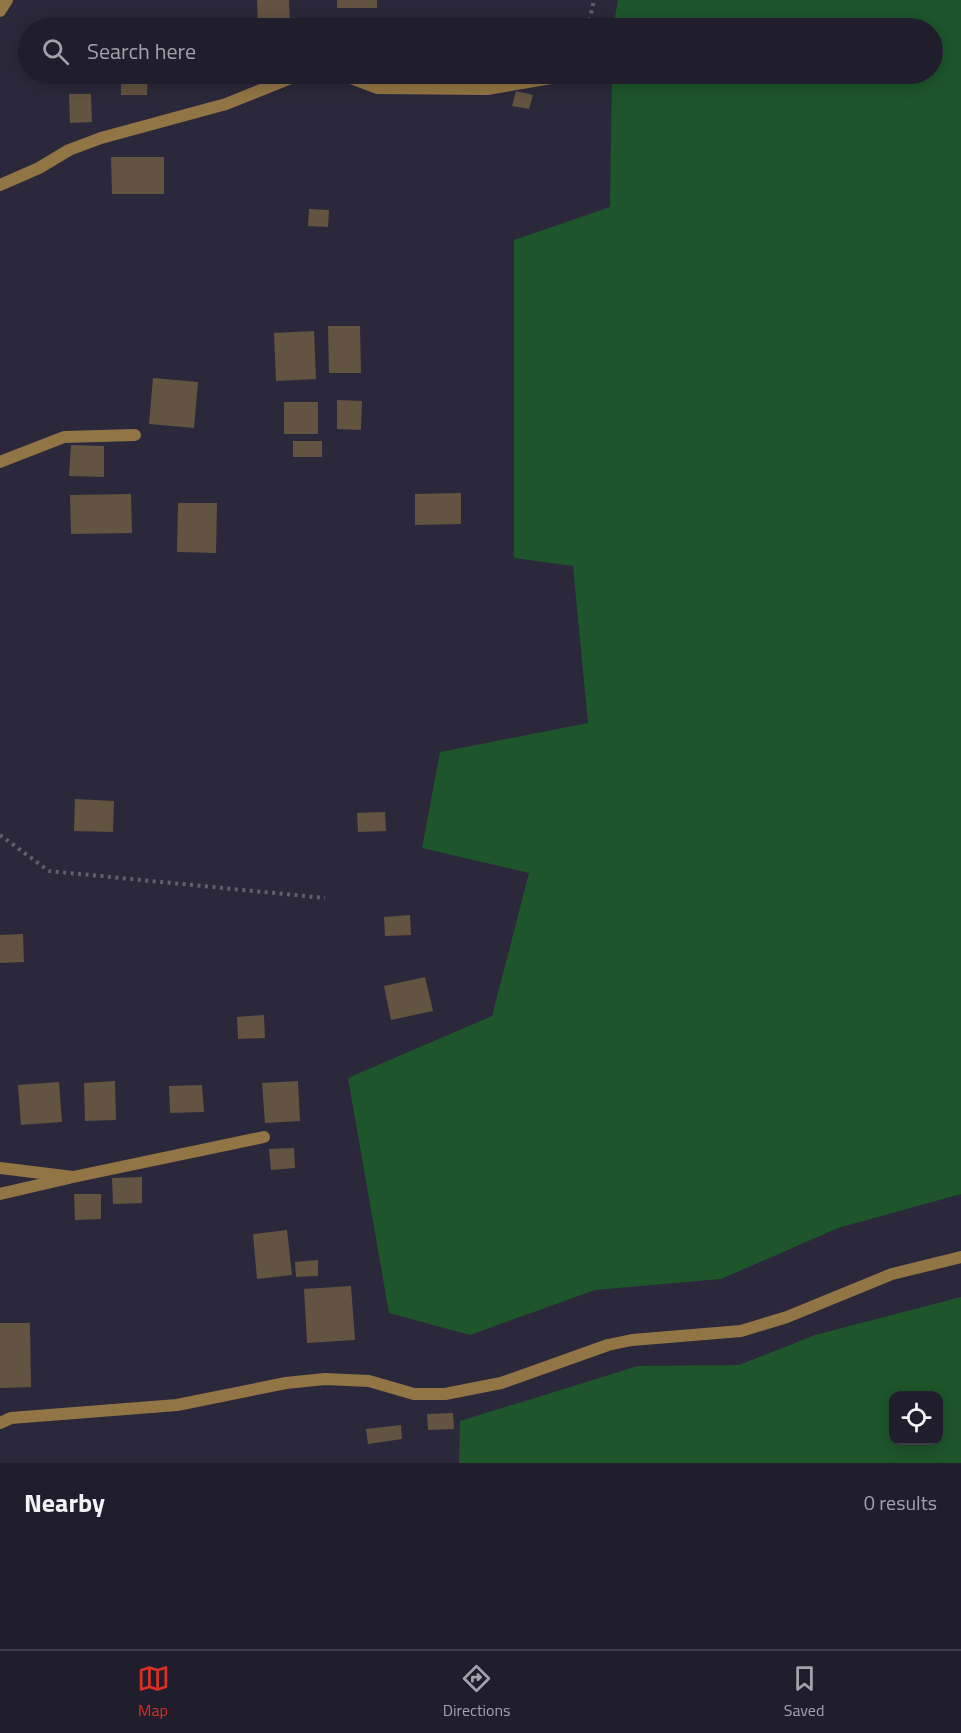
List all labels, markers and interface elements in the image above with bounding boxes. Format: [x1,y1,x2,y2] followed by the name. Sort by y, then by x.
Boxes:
[18,18,943,84] search box
[87,34,196,68] text: Search here
[39,35,72,68] icon: search
[889,1391,943,1445] map controls
[889,1391,943,1445] button: locate
[24,1483,105,1522] text: Nearby
[864,1487,937,1518] text: 0 results
[137,1662,170,1722] tab: Map
[443,1662,511,1722] tab: Directions
[784,1662,824,1722] tab: Saved

